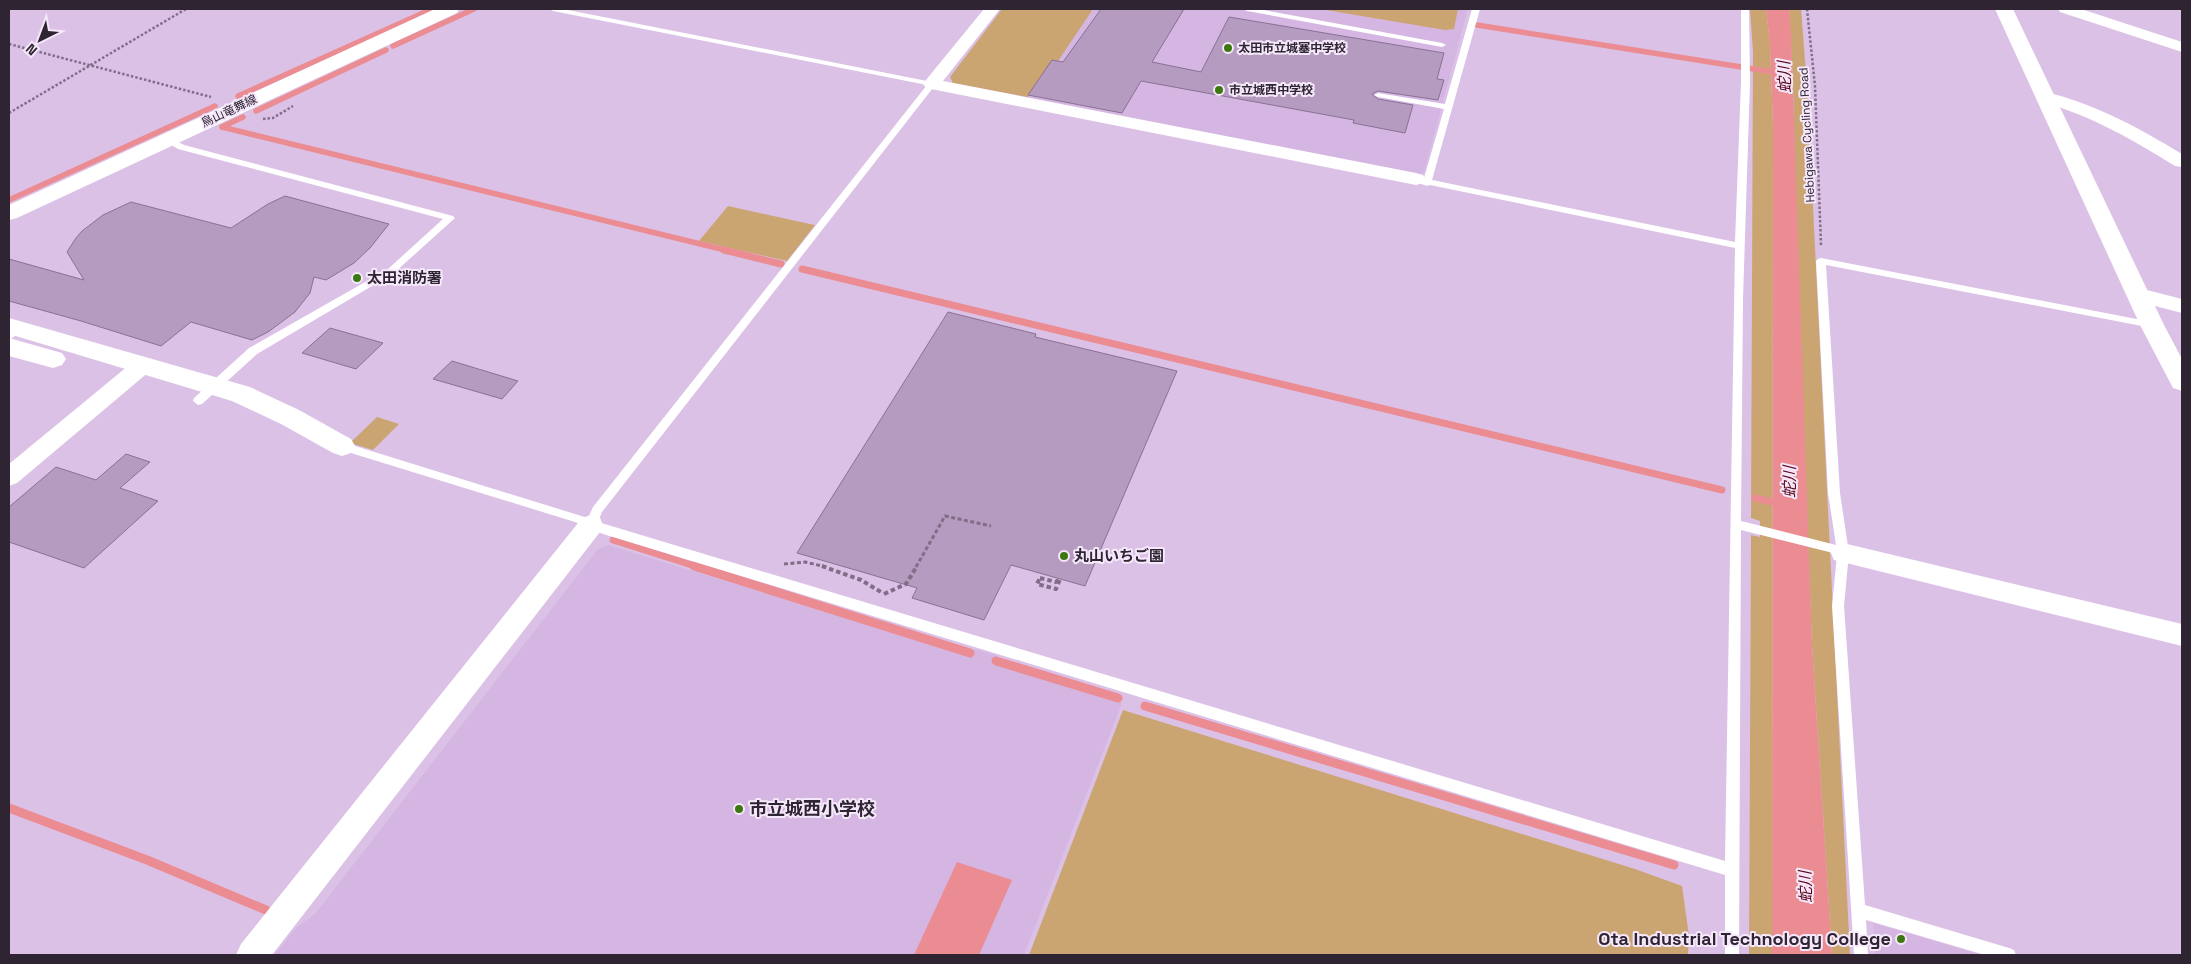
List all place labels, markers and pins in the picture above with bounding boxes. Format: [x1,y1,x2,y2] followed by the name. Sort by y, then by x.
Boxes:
[1238,40,1346,56] place label: 太田市立城塞中学校
[1222,42,1234,54] marker: 太田市立城塞中学校
[1229,82,1313,98] place label: 市立城西中学校
[1213,84,1225,96] marker: 市立城西中学校
[367,268,442,287] place label: 太田消防署
[351,272,363,284] marker: 太田消防署
[1074,546,1164,565] place label: 丸山いちご園
[1058,550,1070,562] marker: 丸山いちご園
[749,797,875,820] place label: 市立城西小学校
[733,803,745,815] marker: 市立城西小学校
[1598,927,1891,950] place label: Ota Industrial Technology College
[1895,933,1907,945] marker: Ota Industrial Technology College

